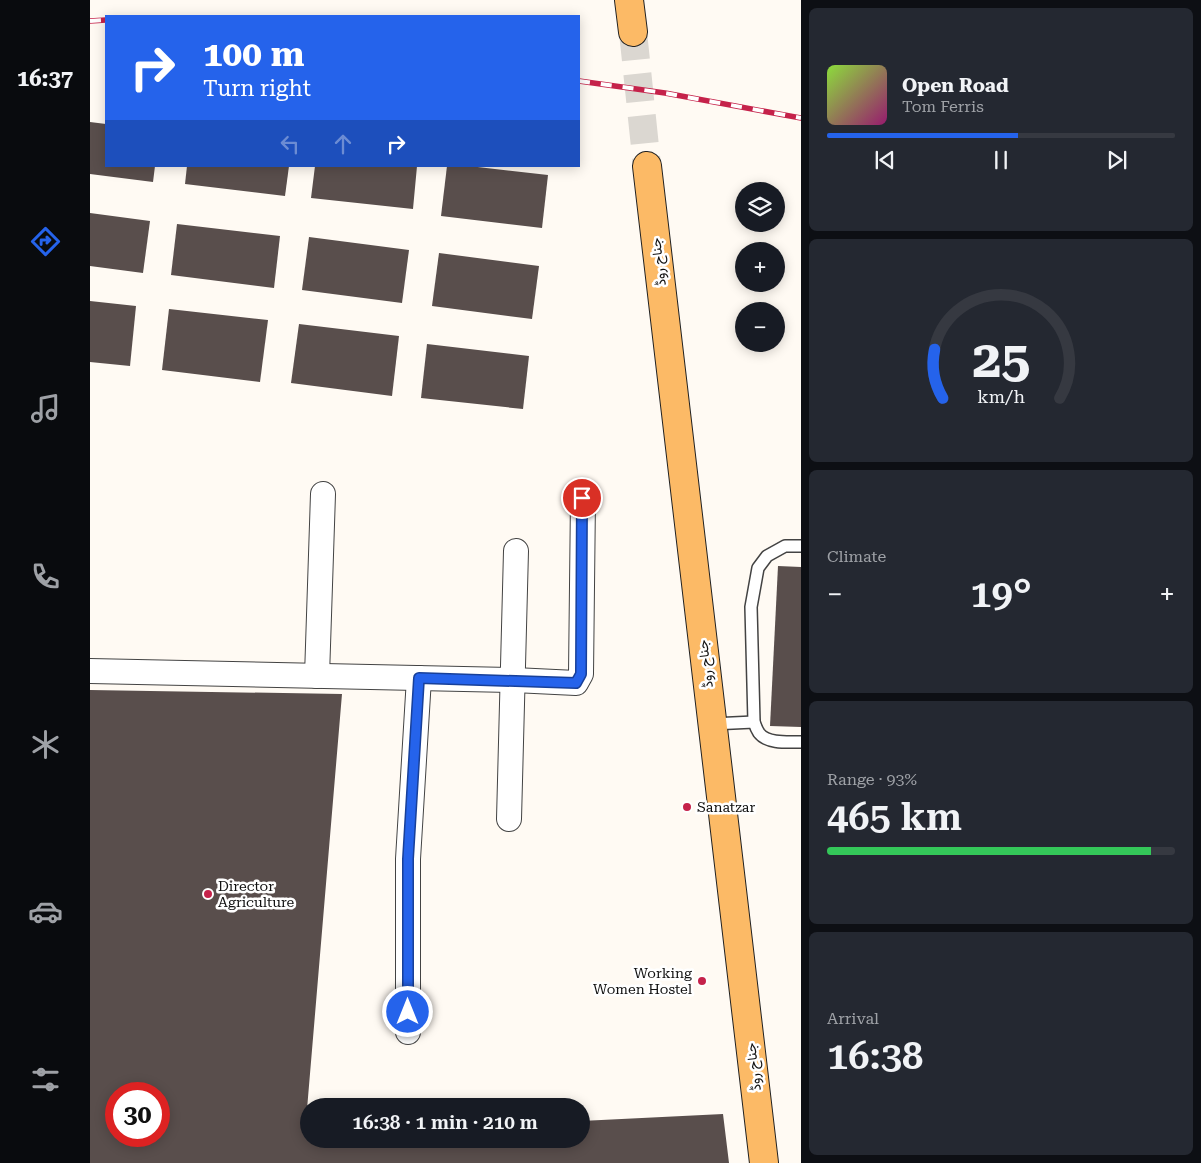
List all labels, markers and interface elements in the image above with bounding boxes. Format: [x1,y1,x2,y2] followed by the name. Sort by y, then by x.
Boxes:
[203,34,304,75] text: 100 m
[120,35,185,100] icon: right
[17,66,73,91] text: 16:37
[902,74,1009,97] text: Open Road
[203,76,311,101] text: Turn right
[902,97,984,116] text: Tom Ferris
[276,130,304,158] icon: left
[329,130,357,158] icon: ahead
[382,130,410,158] icon: right
[871,146,899,174] icon: previous
[987,146,1015,174] icon: pause
[1103,146,1131,174] icon: next
[735,182,785,352] map controls
[735,182,785,232] button: layers
[28,224,63,259] icon: directions
[647,237,672,287] street label: جناح روڈ
[735,242,785,292] button: +
[735,302,785,352] button: −
[972,329,1030,390] text: 25
[977,386,1025,407] text: km/h
[28,391,63,426] icon: music
[561,477,603,519] pin
[568,484,596,512] icon: arrive
[827,547,886,566] text: Climate
[28,559,63,594] icon: phone
[970,572,1032,616] text: 19°
[827,578,843,611] text: −
[1159,578,1175,611] text: +
[694,639,719,689] street label: جناح روڈ
[28,727,63,762] icon: climate
[827,770,917,789] text: Range · 93%
[827,795,962,839] text: 465 km
[697,799,755,815] place label: Sanatzar
[681,801,693,813] marker: Sanatzar
[218,878,295,910] place label: Director Agriculture
[202,888,214,900] marker: Director Agriculture
[28,894,63,929] icon: car
[593,965,693,997] place label: Working Women Hostel
[696,975,708,987] marker: Working Women Hostel
[381,985,433,1037] position arrow
[827,1009,879,1028] text: Arrival
[827,1034,923,1078] text: 16:38
[742,1042,767,1092] street label: جناح روڈ
[28,1062,63,1097] icon: filters
[105,1082,170,1147] speed limit sign: 30
[352,1111,538,1134] text: 16:38 · 1 min · 210 m

